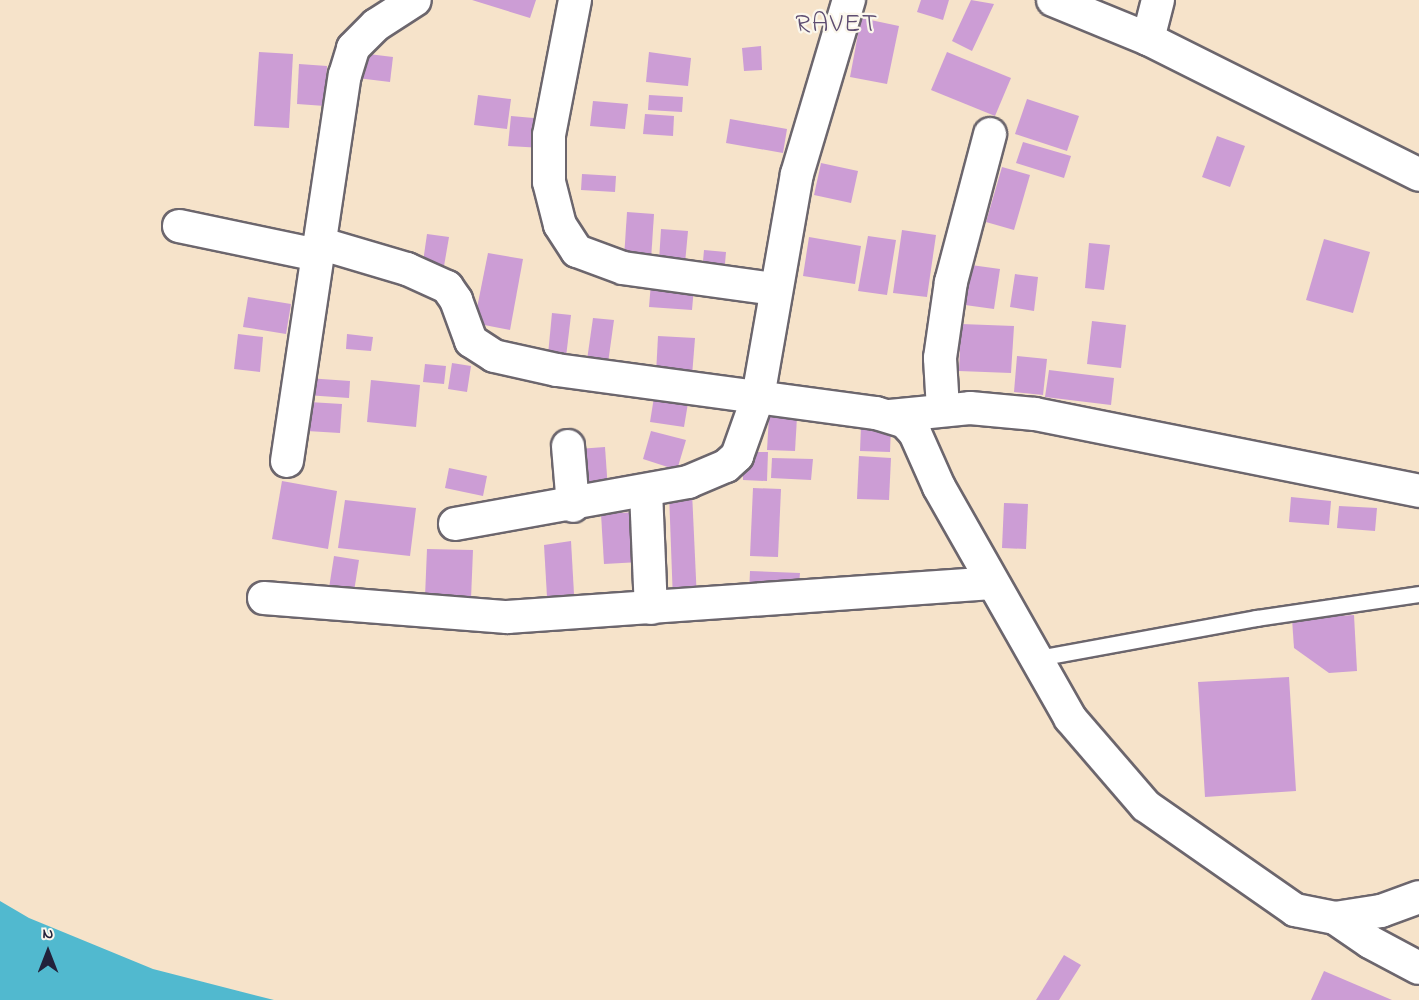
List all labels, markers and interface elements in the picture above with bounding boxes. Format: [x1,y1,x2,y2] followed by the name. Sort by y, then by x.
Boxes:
[795,9,879,41] district label: RAVET
[18,922,78,982] north arrow
[43,922,53,946] text: N

